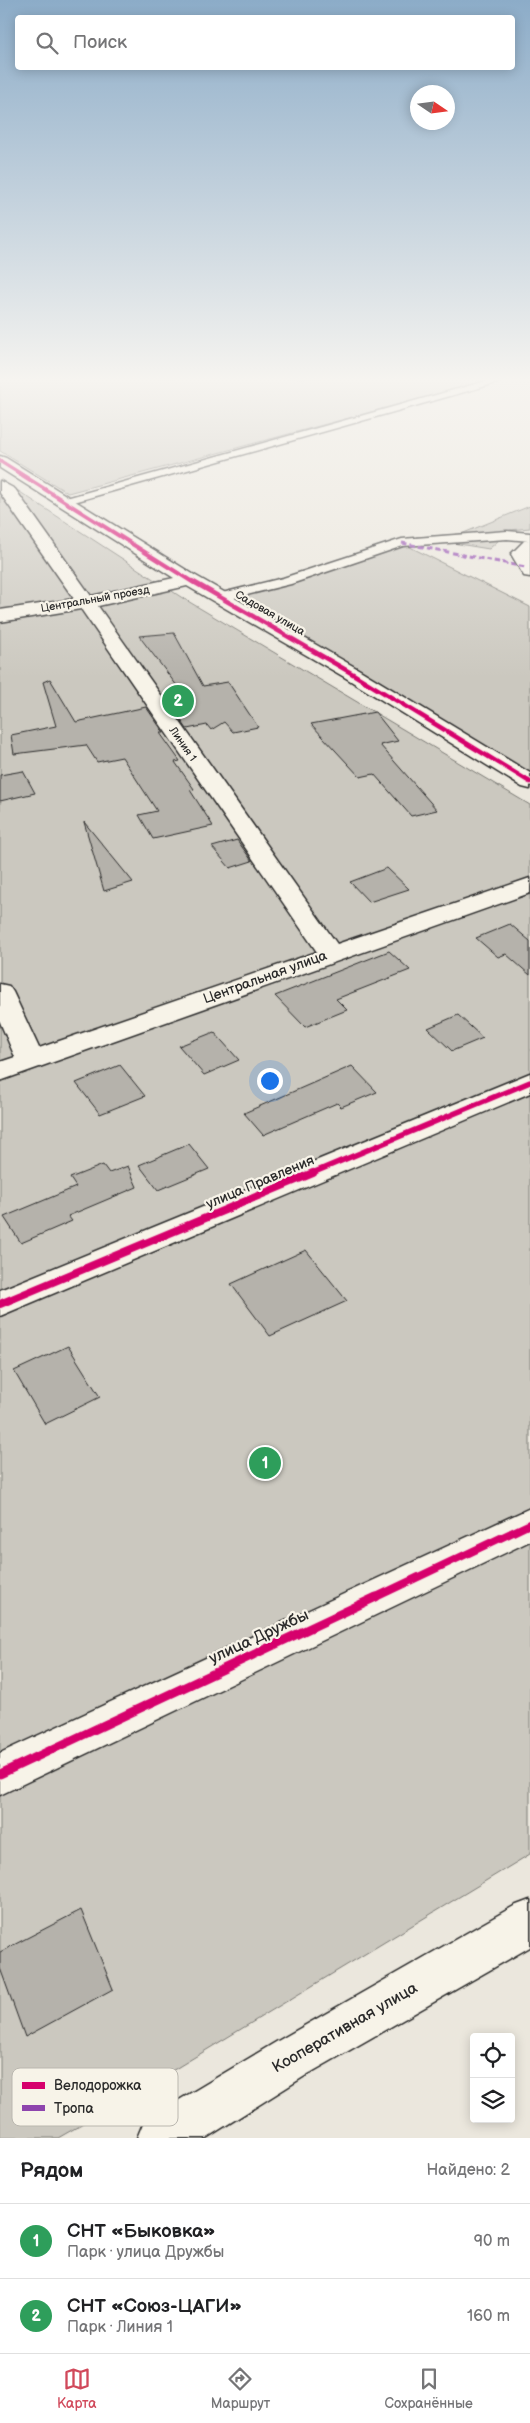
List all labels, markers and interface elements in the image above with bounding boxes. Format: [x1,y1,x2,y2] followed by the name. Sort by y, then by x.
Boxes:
[15,15,515,70] search box
[33,29,61,57] icon: search
[73,31,127,54] text: Поиск
[410,85,455,130] north arrow
[40,583,151,615] street label: Центральный проезд
[233,588,308,638] street label: Садовая улица
[162,682,194,720] pin: 2
[166,724,199,764] street label: Линия 1
[201,946,330,1007] street label: Центральная улица
[257,1068,283,1094] your location
[203,1151,317,1212] street label: улица Правления
[249,1444,281,1482] pin: 1
[206,1606,312,1668] street label: улица Дружбы
[269,1978,421,2077] street label: Кооперативная улица
[470,2033,515,2123] map controls
[470,2033,515,2078] button: locate
[12,2068,178,2126] legend
[54,2077,142,2094] text: Велодорожка
[470,2078,515,2123] button: layers
[54,2100,94,2117] text: Тропа
[20,2158,83,2183] text: Рядом
[426,2161,510,2180] text: Найдено: 2
[67,2220,215,2243] text: СНТ «Быковка»
[33,2232,39,2251] text: 1
[474,2232,510,2251] text: 90 m
[67,2243,224,2262] text: Парк · улица Дружбы
[67,2295,242,2318] text: СНТ «Союз-ЦАГИ»
[31,2307,41,2326] text: 2
[467,2307,510,2326] text: 160 m
[67,2318,173,2337] text: Парк · Линия 1
[57,2365,97,2412] tab: Карта
[211,2365,270,2412] tab: Маршрут
[384,2365,473,2412] tab: Сохранённые

